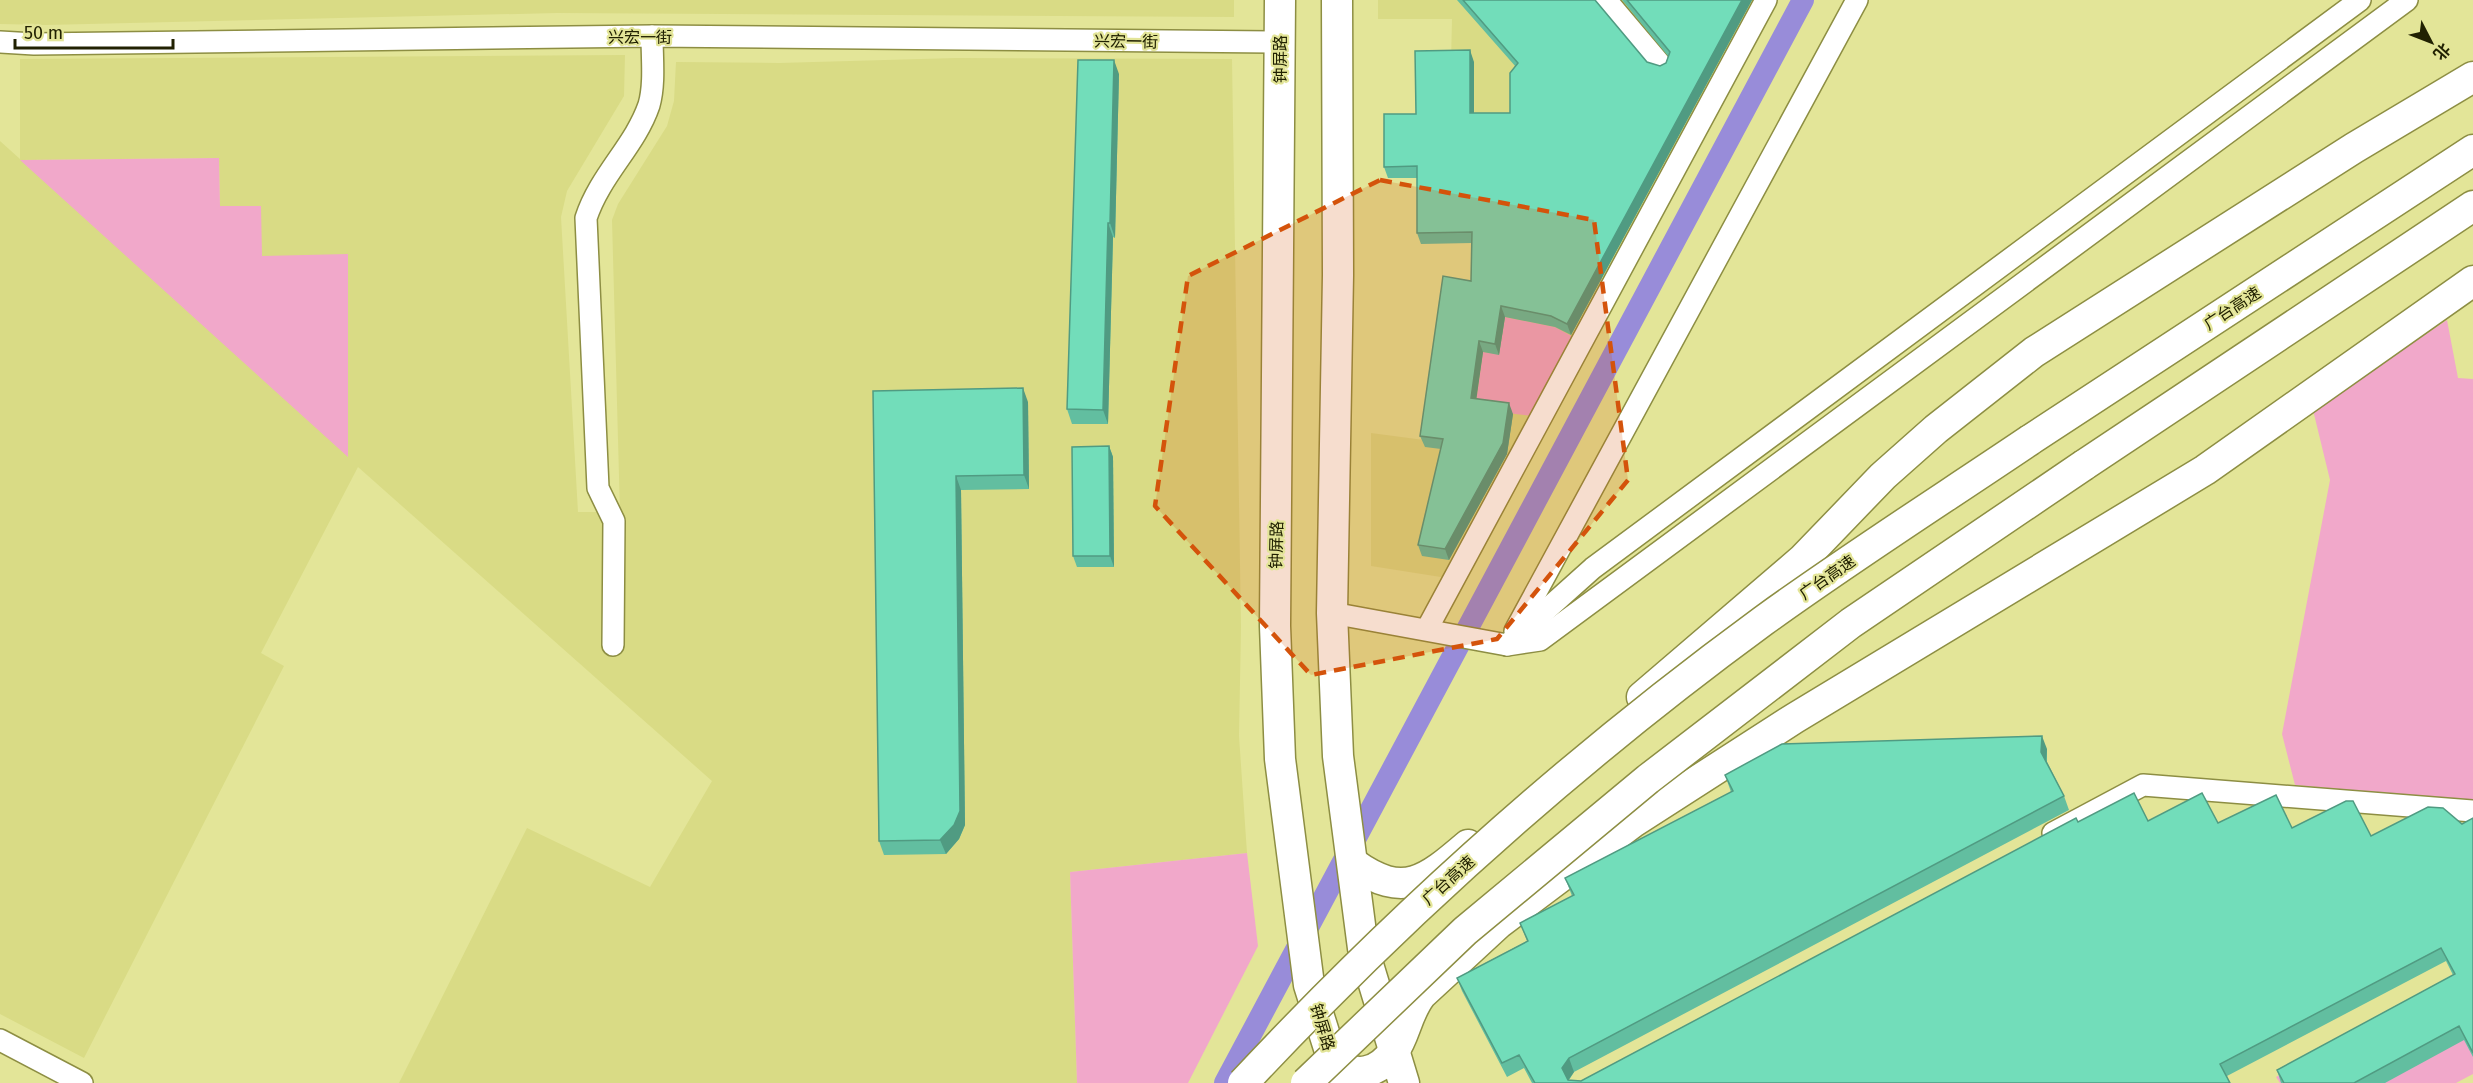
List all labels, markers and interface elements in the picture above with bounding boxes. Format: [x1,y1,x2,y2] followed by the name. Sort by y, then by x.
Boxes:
[15,12,172,50] scale bar
[2401,12,2461,72] north arrow
[24,22,63,44] text: 50 m
[608,28,672,47] street label: 兴宏一街
[1094,31,1158,52] street label: 兴宏一街
[1271,35,1290,83] street label: 钟屏路
[2429,39,2454,64] text: 北
[2200,283,2264,334] street label: 广台高速
[1267,521,1286,569] street label: 钟屏路
[1796,551,1859,604] street label: 广台高速
[1418,852,1478,909] street label: 广台高速
[1306,1001,1339,1053] street label: 钟屏路

